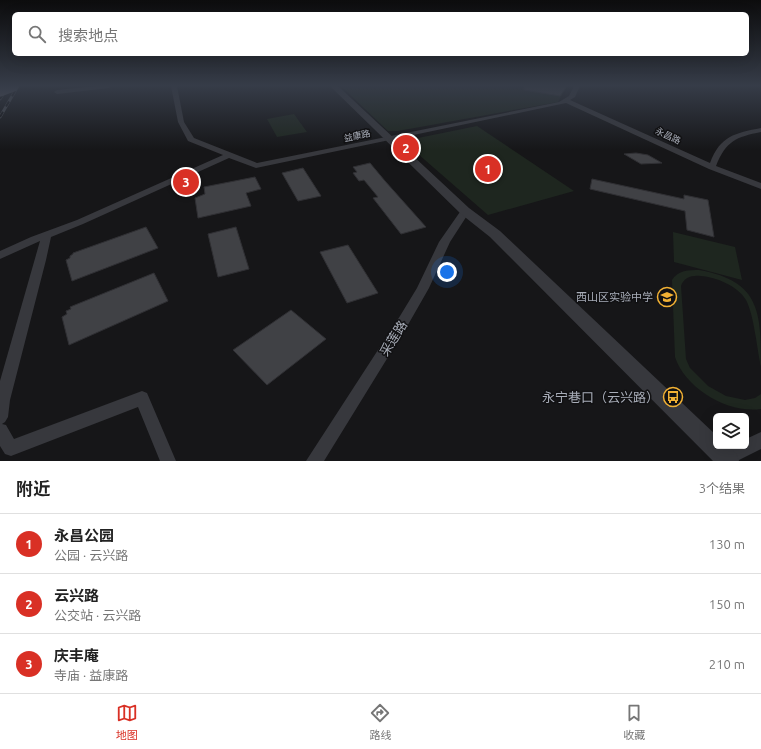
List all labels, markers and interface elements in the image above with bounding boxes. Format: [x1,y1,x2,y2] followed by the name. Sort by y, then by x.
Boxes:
[12,12,749,56] search box
[26,23,48,45] icon: search
[58,27,118,44] text: 搜索地点
[654,126,682,146] street label: 永昌路
[343,128,371,144] street label: 益康路
[393,133,419,163] pin: 2
[475,154,501,184] pin: 1
[173,167,199,197] pin: 3
[437,262,457,282] your location
[656,286,678,308] school or university icon: 西山区实验中学
[576,291,653,303] place label: 西山区实验中学
[377,318,409,358] street label: 采莲路
[662,386,684,408] bus stop icon: 永宁巷口（云兴路）
[542,390,659,404] place label: 永宁巷口（云兴路）
[713,413,749,449] map controls
[713,413,749,449] button: layers
[16,479,50,498] text: 附近
[699,481,745,495] text: 3个结果
[54,527,114,544] text: 永昌公园
[25,537,33,551] text: 1
[709,537,745,551] text: 130 m
[54,548,128,562] text: 公园 · 云兴路
[54,587,99,604] text: 云兴路
[25,597,33,611] text: 2
[709,597,745,611] text: 150 m
[54,608,141,622] text: 公交站 · 云兴路
[54,647,99,664] text: 庆丰庵
[25,657,33,671] text: 3
[709,657,745,671] text: 210 m
[54,668,128,682] text: 寺庙 · 益康路
[116,702,138,742] tab: 地图
[369,702,391,742] tab: 路线
[623,702,645,742] tab: 收藏

